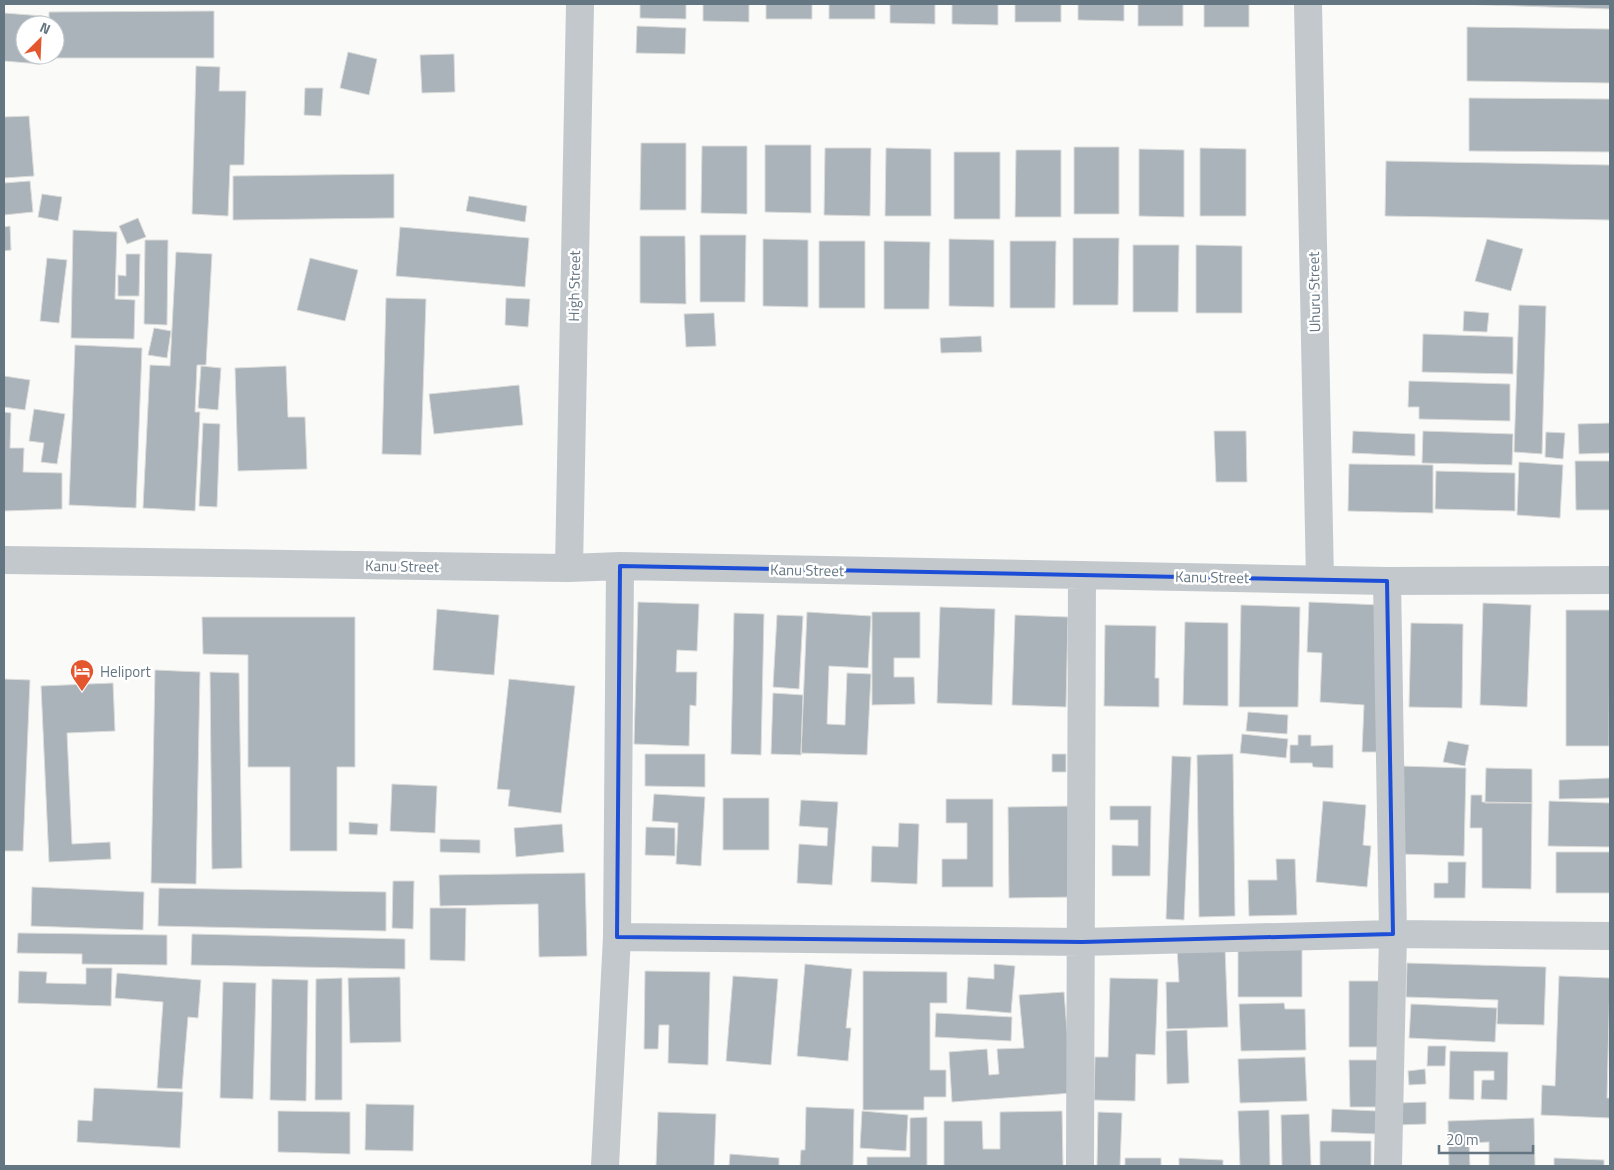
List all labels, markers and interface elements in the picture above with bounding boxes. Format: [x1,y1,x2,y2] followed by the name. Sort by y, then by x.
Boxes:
[15,15,65,65] north arrow
[37,16,54,39] text: N
[562,250,586,322] street label: High Street
[1302,251,1326,333] street label: Uhuru Street
[365,554,440,578] street label: Kanu Street
[770,558,845,582] street label: Kanu Street
[1175,565,1250,589] street label: Kanu Street
[69,658,95,692] hotel icon: Heliport
[100,660,151,683] place label: Heliport
[1439,1122,1533,1154] scale bar
[1446,1128,1479,1151] text: 20 m

